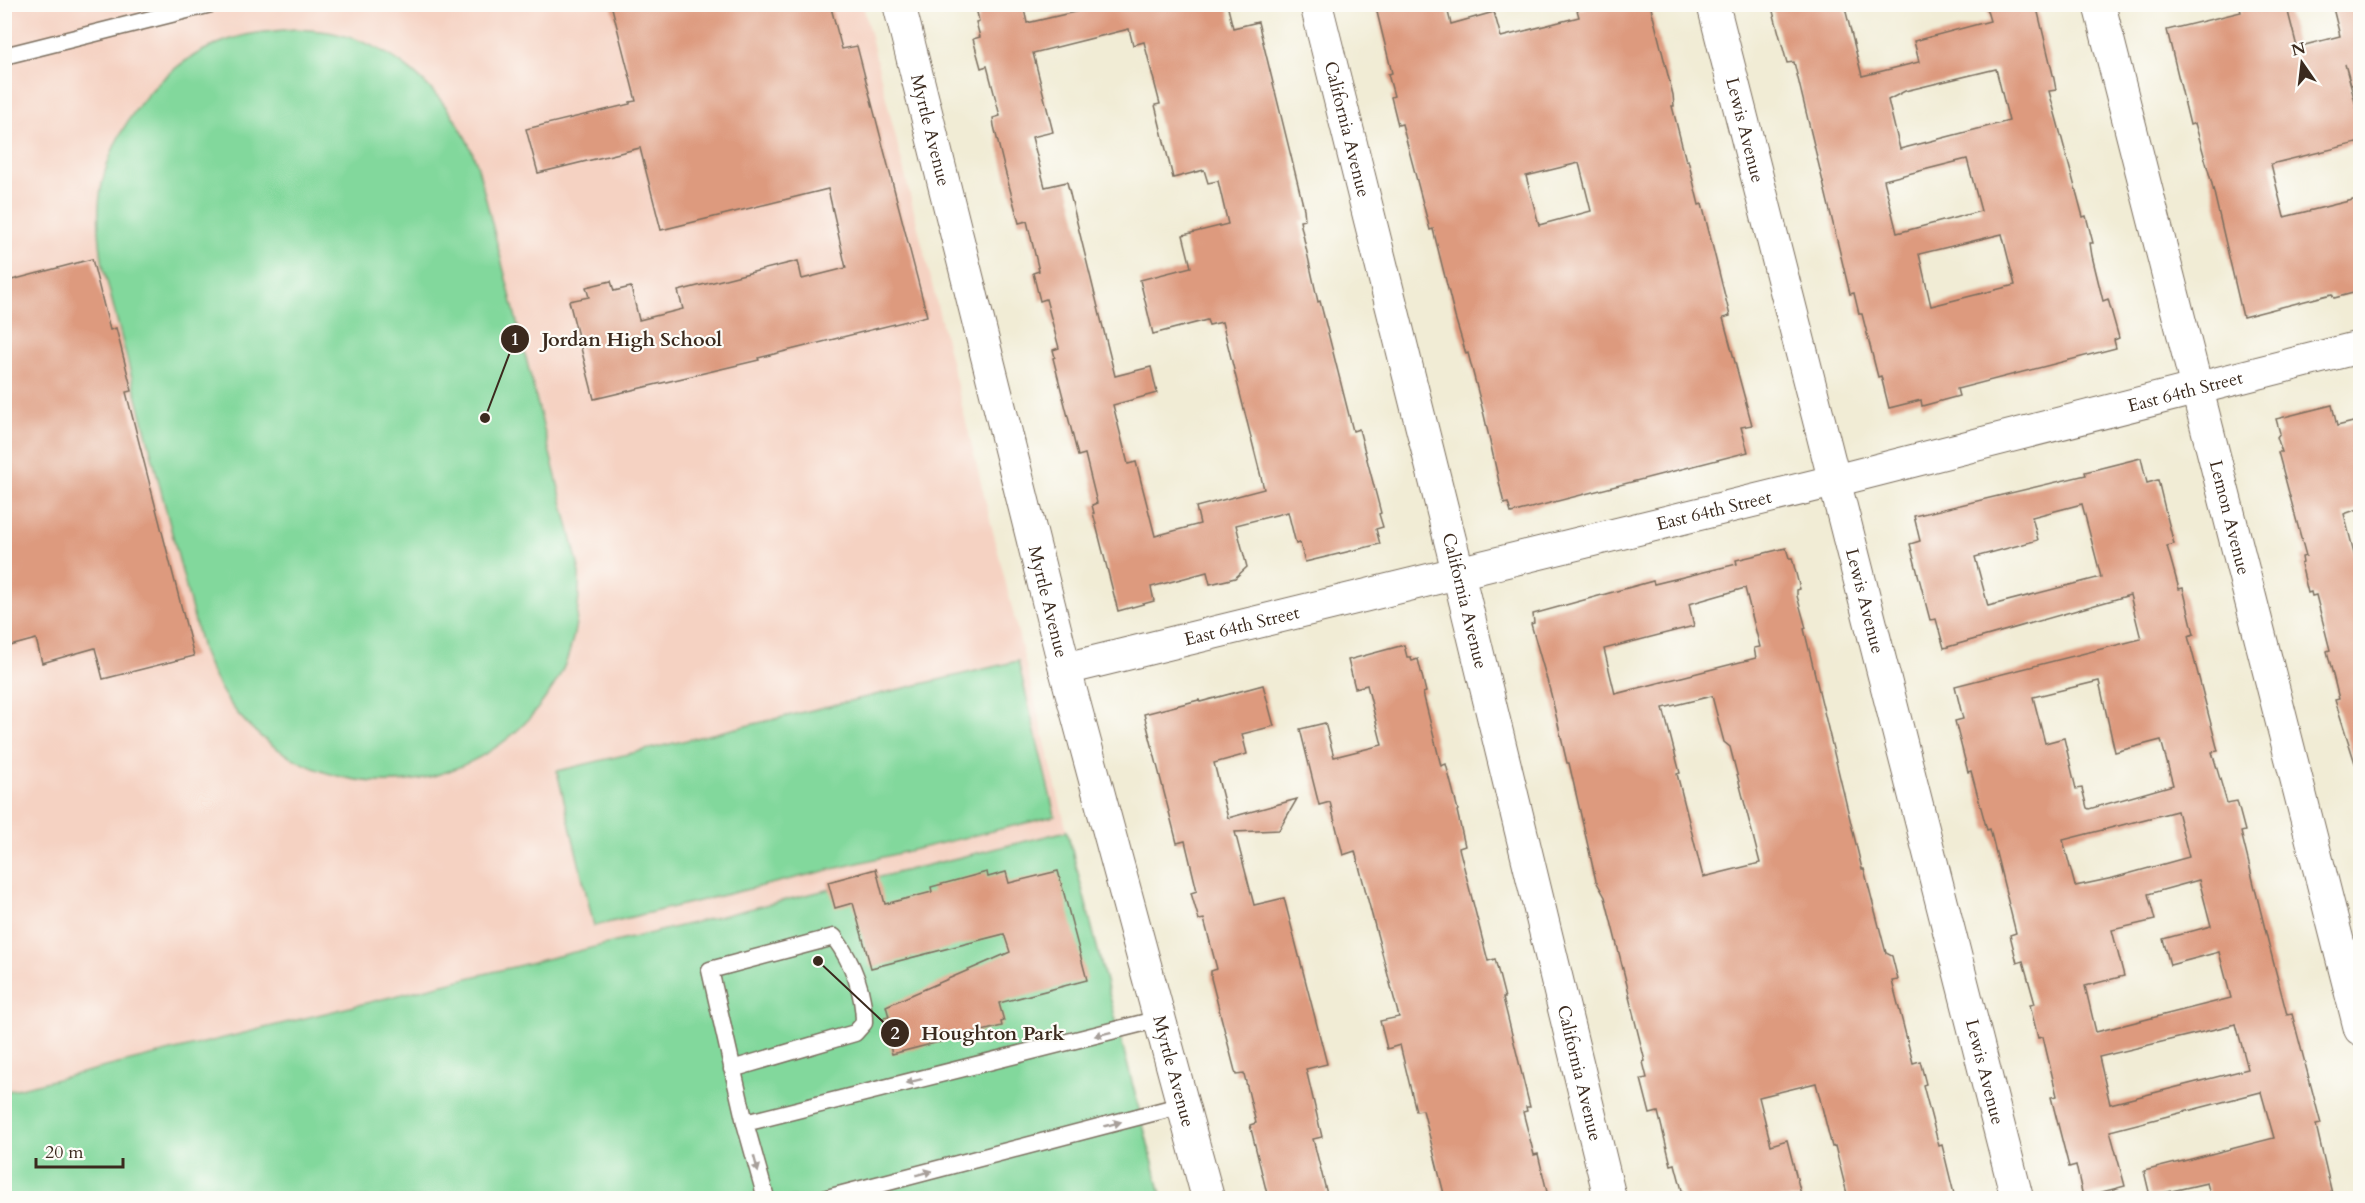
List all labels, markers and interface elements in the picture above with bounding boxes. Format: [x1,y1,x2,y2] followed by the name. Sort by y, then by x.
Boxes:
[2272,33,2332,93] north arrow
[2289,37,2308,62] text: N
[1318,59,1376,200] street label: California Avenue
[904,72,956,189] street label: Myrtle Avenue
[1719,75,1770,185] street label: Lewis Avenue
[500,320,734,358] callout: Jordan High School
[539,326,722,353] text: Jordan High School
[510,327,520,352] text: 1
[2125,365,2246,419] street label: East 64th Street
[2203,458,2256,578] street label: Lemon Avenue
[1654,485,1774,537] street label: East 64th Street
[1436,530,1493,671] street label: California Avenue
[1022,543,1074,660] street label: Myrtle Avenue
[1839,546,1890,656] street label: Lewis Avenue
[1182,600,1302,652] street label: East 64th Street
[1551,1002,1608,1144] street label: California Avenue
[1146,1013,1200,1130] street label: Myrtle Avenue
[880,1014,1077,1052] callout: Houghton Park
[1959,1017,2010,1127] street label: Lewis Avenue
[921,1020,1065,1047] text: Houghton Park
[890,1021,900,1046] text: 2
[1093,1029,1112,1039] one-way arrow
[904,1077,922,1086] one-way arrow
[1103,1118,1122,1128] one-way arrow
[36,1131,123,1169] scale bar
[45,1140,84,1165] text: 20 m
[752,1155,761,1173] one-way arrow
[915,1168,933,1177] one-way arrow

